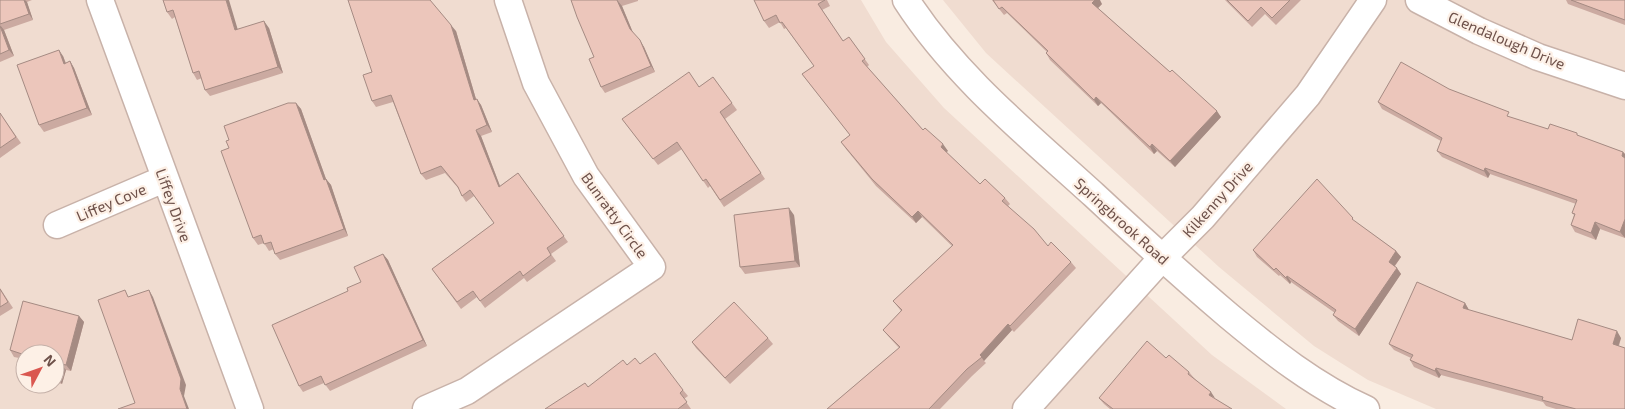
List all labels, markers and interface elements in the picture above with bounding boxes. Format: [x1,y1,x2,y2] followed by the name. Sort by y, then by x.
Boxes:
[1446,7,1568,73] street label: Glendalough Drive
[1178,157,1256,241] street label: Kilkenny Drive
[152,166,196,244] street label: Liffey Drive
[578,169,652,261] street label: Bunratty Circle
[1071,174,1173,268] street label: Springbrook Road
[73,179,149,225] street label: Liffey Cove
[15,344,65,394] north arrow
[40,351,60,370] text: N

